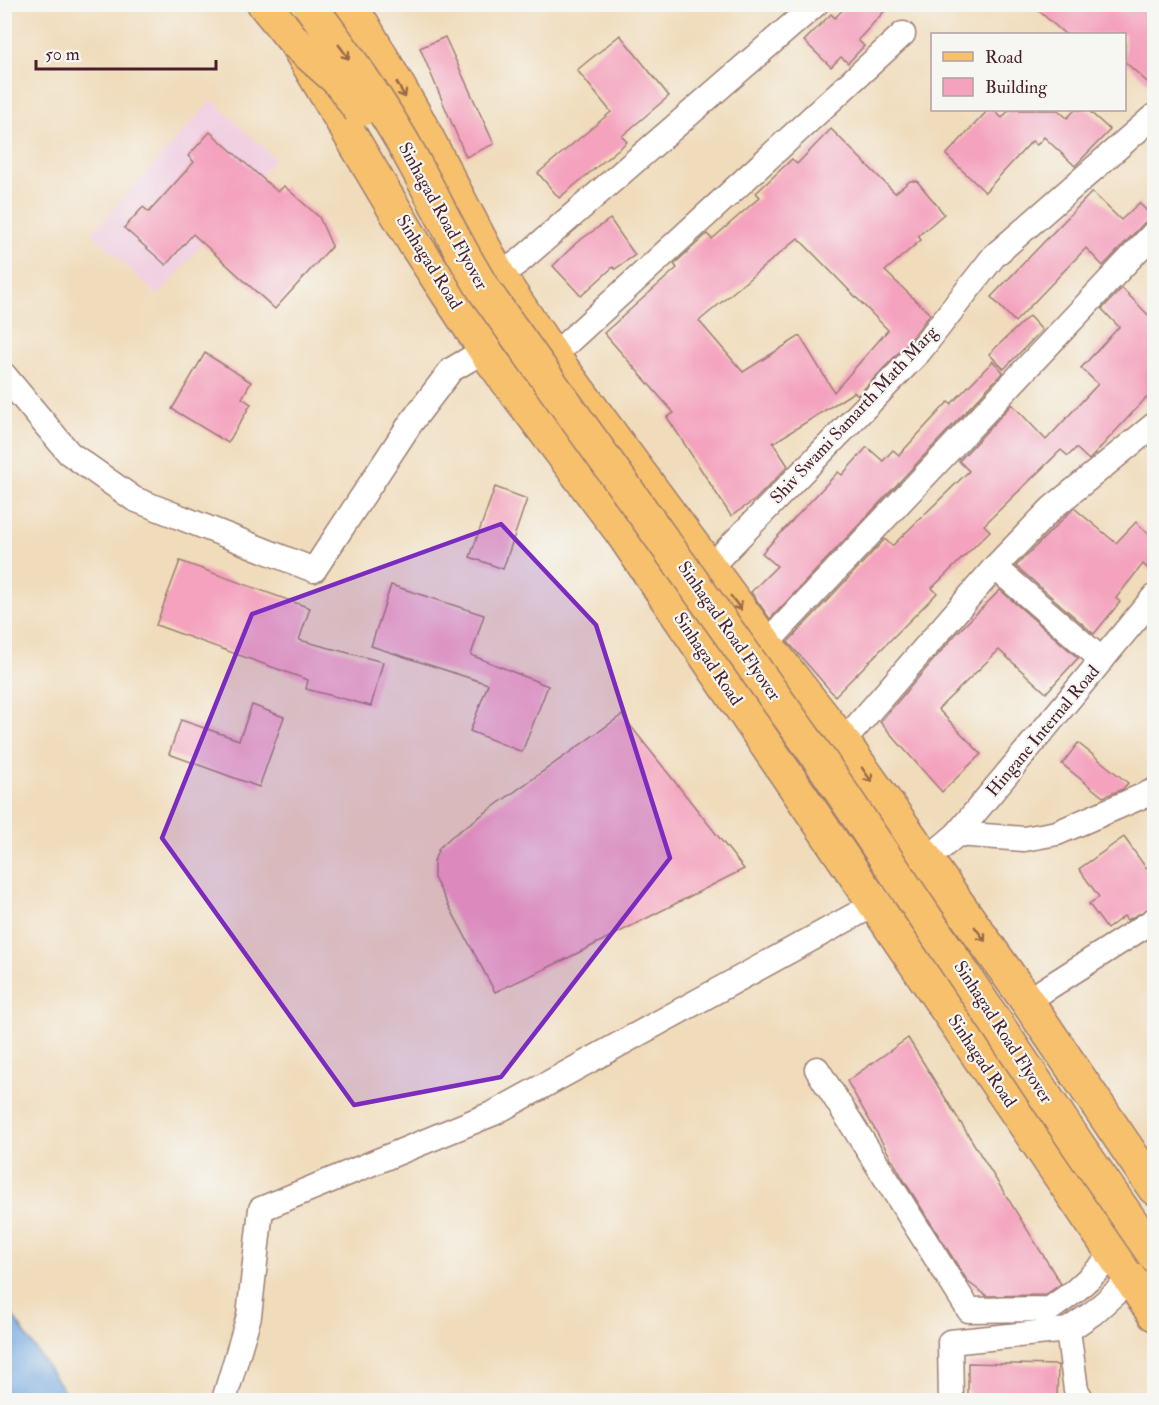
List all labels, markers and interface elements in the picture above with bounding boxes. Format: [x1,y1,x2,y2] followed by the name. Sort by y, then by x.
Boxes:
[36,33,216,71] scale bar
[931,33,1126,111] legend
[45,43,80,66] text: 50 m
[338,43,350,59] one-way arrow
[985,46,1023,69] text: Road
[985,76,1048,99] text: Building
[395,81,407,98] one-way arrow
[394,139,492,293] street label: Sinhagad Road Flyover
[391,211,467,313] street label: Sinhagad Road
[765,320,943,509] street label: Shiv Swami Samarth Math Marg
[673,557,785,705] street label: Sinhagad Road Flyover
[730,595,742,611] one-way arrow
[669,608,747,710] street label: Sinhagad Road
[981,660,1105,802] street label: Hingane Internal Road
[861,767,873,783] one-way arrow
[974,926,986,942] one-way arrow
[949,957,1057,1107] street label: Sinhagad Road Flyover
[943,1010,1021,1112] street label: Sinhagad Road

